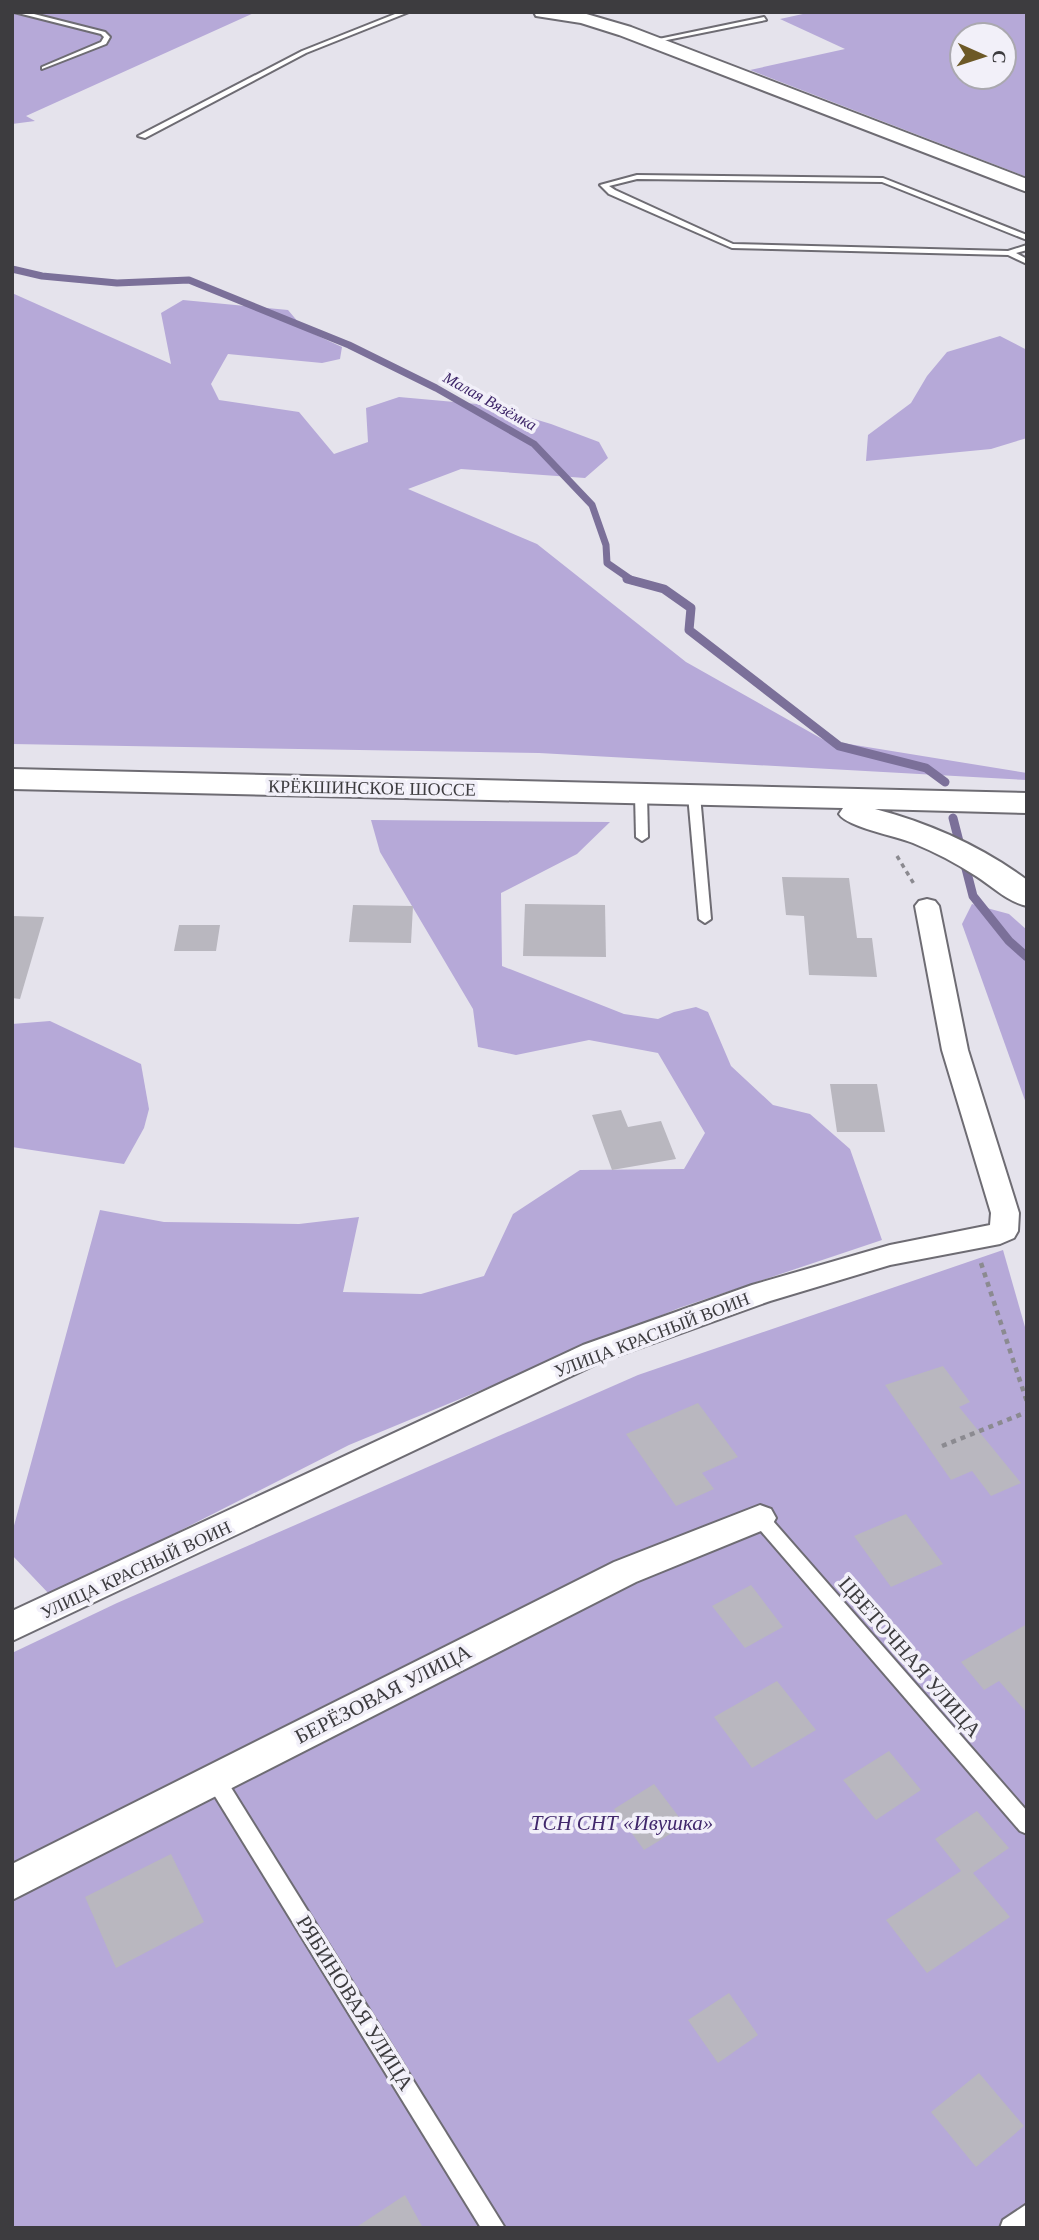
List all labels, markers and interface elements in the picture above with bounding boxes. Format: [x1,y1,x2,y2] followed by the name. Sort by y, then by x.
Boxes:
[948,21,1018,91] north arrow
[989,49,1010,64] text: С
[440,368,539,434] water label: Малая Вязёмка
[268,776,476,800] street label: КРЁКШИНСКОЕ ШОССЕ
[552,1288,752,1382] street label: УЛИЦА КРАСНЫЙ ВОИН
[38,1517,234,1623] street label: УЛИЦА КРАСНЫЙ ВОИН
[834,1572,987,1743] street label: ЦВЕТОЧНАЯ УЛИЦА
[291,1639,476,1749] street label: БЕРЁЗОВАЯ УЛИЦА
[531,1811,713,1835] park label: ТСН СНТ «Ивушка»
[291,1911,419,2095] street label: РЯБИНОВАЯ УЛИЦА

